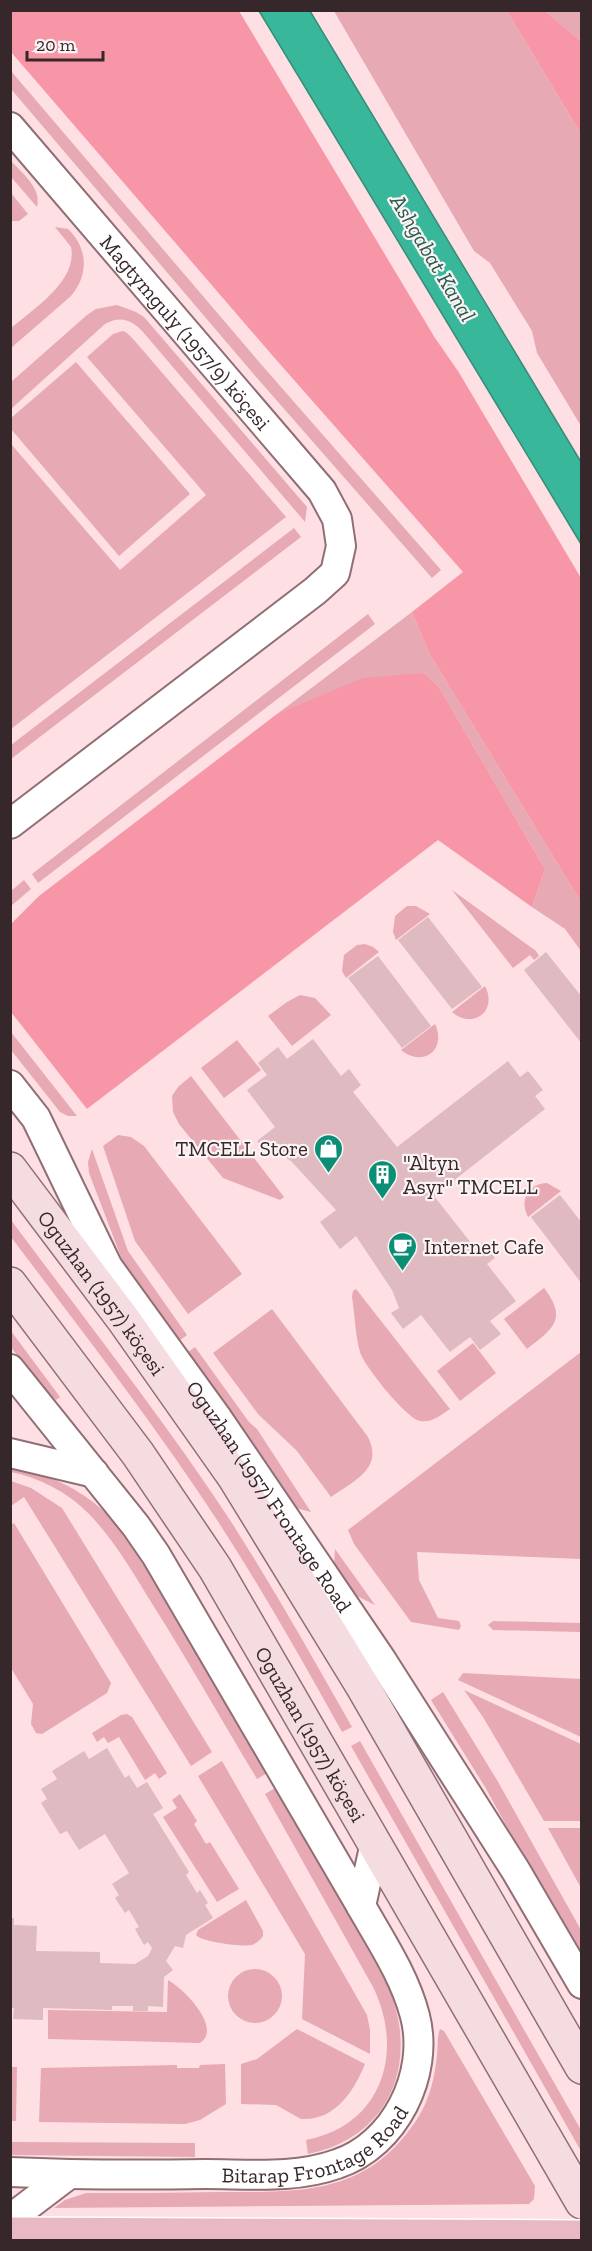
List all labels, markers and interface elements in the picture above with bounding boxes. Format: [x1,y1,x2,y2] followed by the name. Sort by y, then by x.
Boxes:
[27,24,104,62] scale bar
[36,34,76,56] text: 20 m
[384,189,482,326] water label: Ashgabat Kanal
[95,229,276,435] street label: Magtymguly (1957/9) köçesi
[313,1132,345,1174] shop icon: TMCELL Store
[175,1136,308,1161] place label: TMCELL Store
[403,1150,538,1199] place label: "Altyn Asyr" TMCELL
[366,1158,398,1200] building icon: "Altyn Asyr" TMCELL
[33,1205,171,1380] street label: Oguzhan (1957) köçesi
[387,1230,419,1272] cafe icon: Internet Cafe
[424,1234,544,1259] place label: Internet Cafe
[182,1375,358,1617] street label: Oguzhan (1957) Frontage Road
[250,1642,372,1826] street label: Oguzhan (1957) köçesi
[221,2101,413,2187] street label: Bitarap Frontage Road

